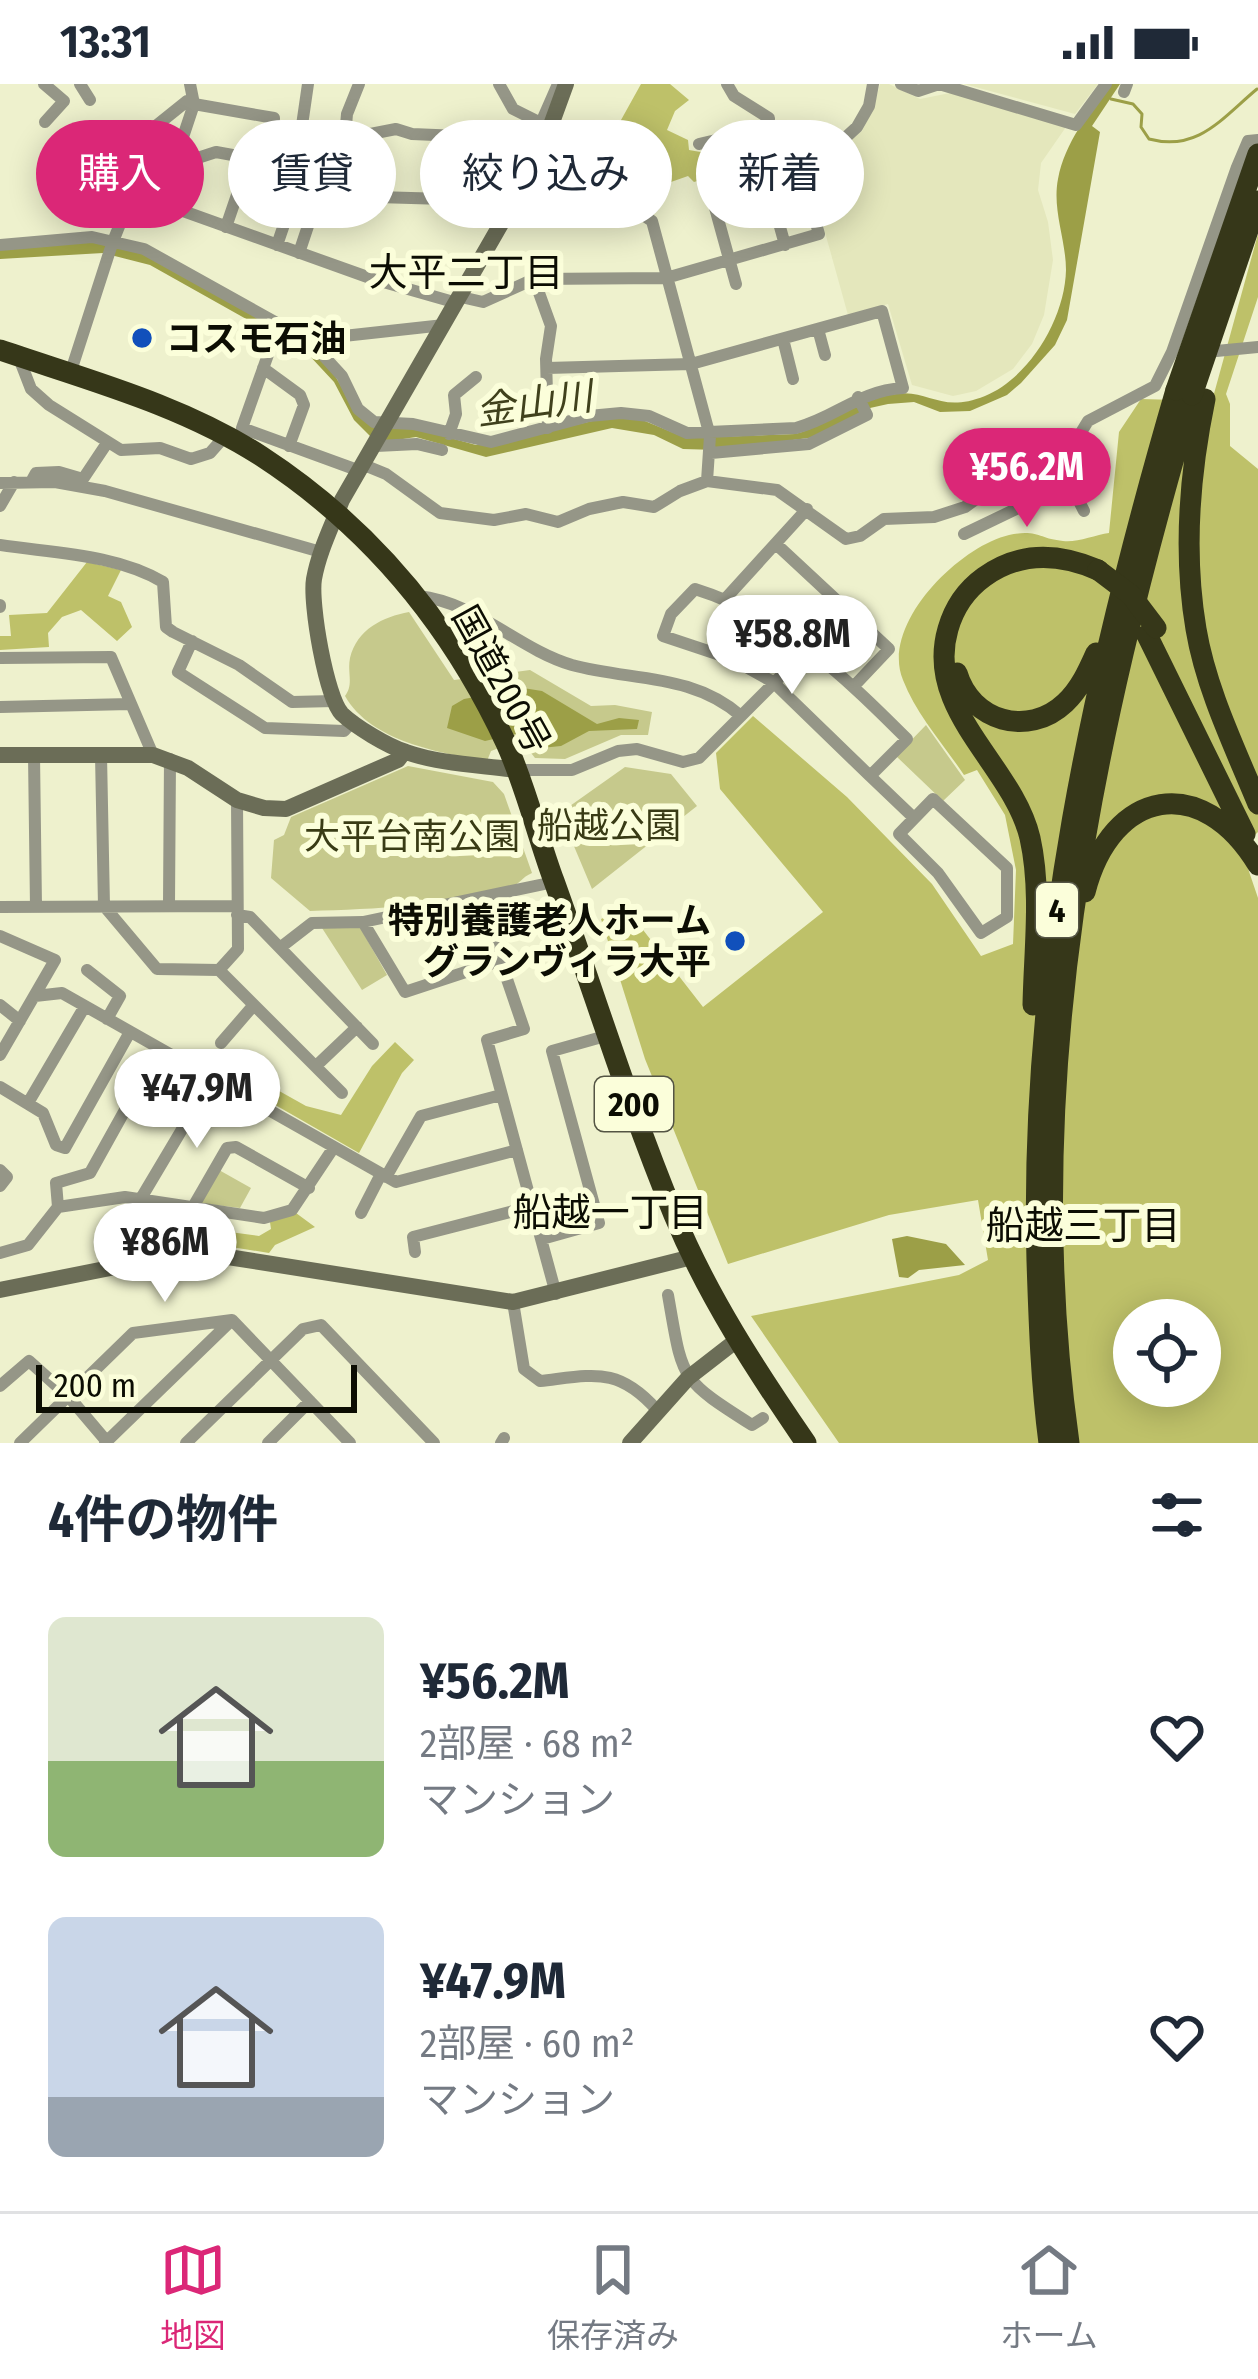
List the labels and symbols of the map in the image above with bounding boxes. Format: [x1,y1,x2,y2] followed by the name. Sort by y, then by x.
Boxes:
[368,250,564,296] district label: 大平二丁目
[166,317,346,361] place label: コスモ石油
[129,325,155,351] marker: コスモ石油
[473,373,599,435] water label: 金山川
[929,428,1125,530] pin: ¥56.2M
[694,595,890,697] pin: ¥58.8M
[443,598,559,761] street label: 国道200号
[537,804,681,848] park label: 船越公園
[304,815,520,859] park label: 大平台南公園
[1036,883,1078,937] road number: 4
[388,899,711,984] place label: 特別養護老人ホーム グランヴィラ大平
[722,928,748,954] marker: 特別養護老人ホーム グランヴィラ大平
[99,1049,295,1151] pin: ¥47.9M
[595,1077,673,1131] road number: 200
[512,1190,708,1236] district label: 船越一丁目
[94,1203,236,1305] pin: ¥86M
[985,1203,1181,1249] district label: 船越三丁目
[36,1359,357,1412] scale bar

